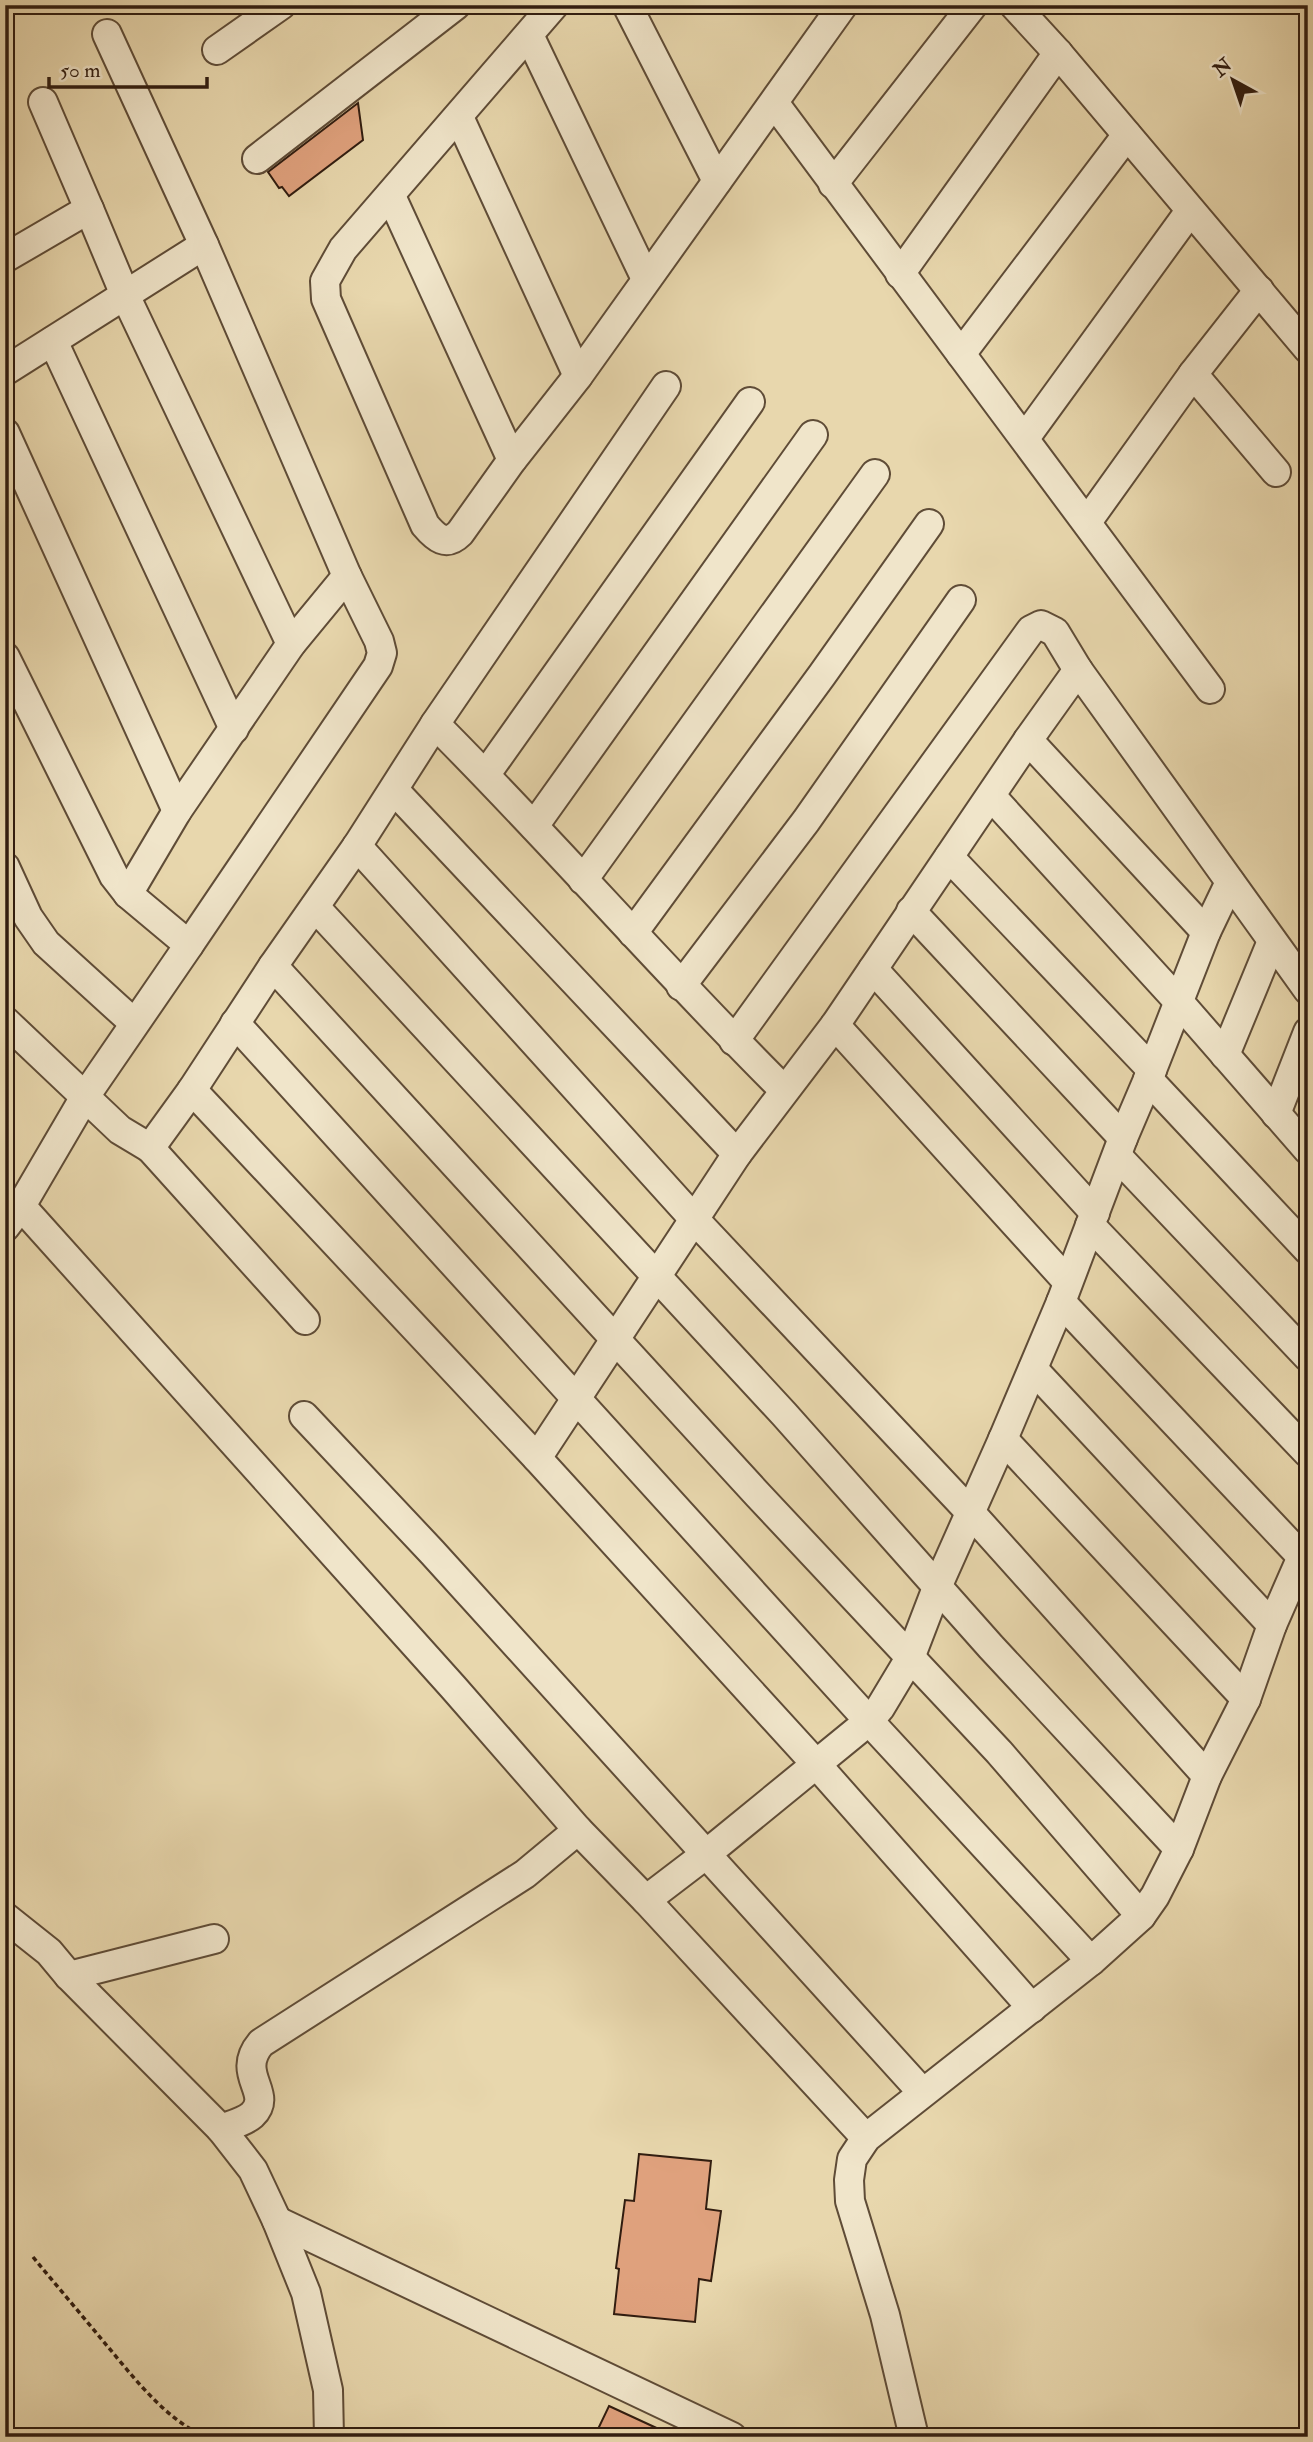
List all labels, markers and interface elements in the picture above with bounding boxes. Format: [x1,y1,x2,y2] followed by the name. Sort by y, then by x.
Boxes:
[49,46,206,90] scale bar
[1198,46,1268,116] north arrow
[1208,52,1238,83] text: N
[60,57,101,84] text: 50 m

